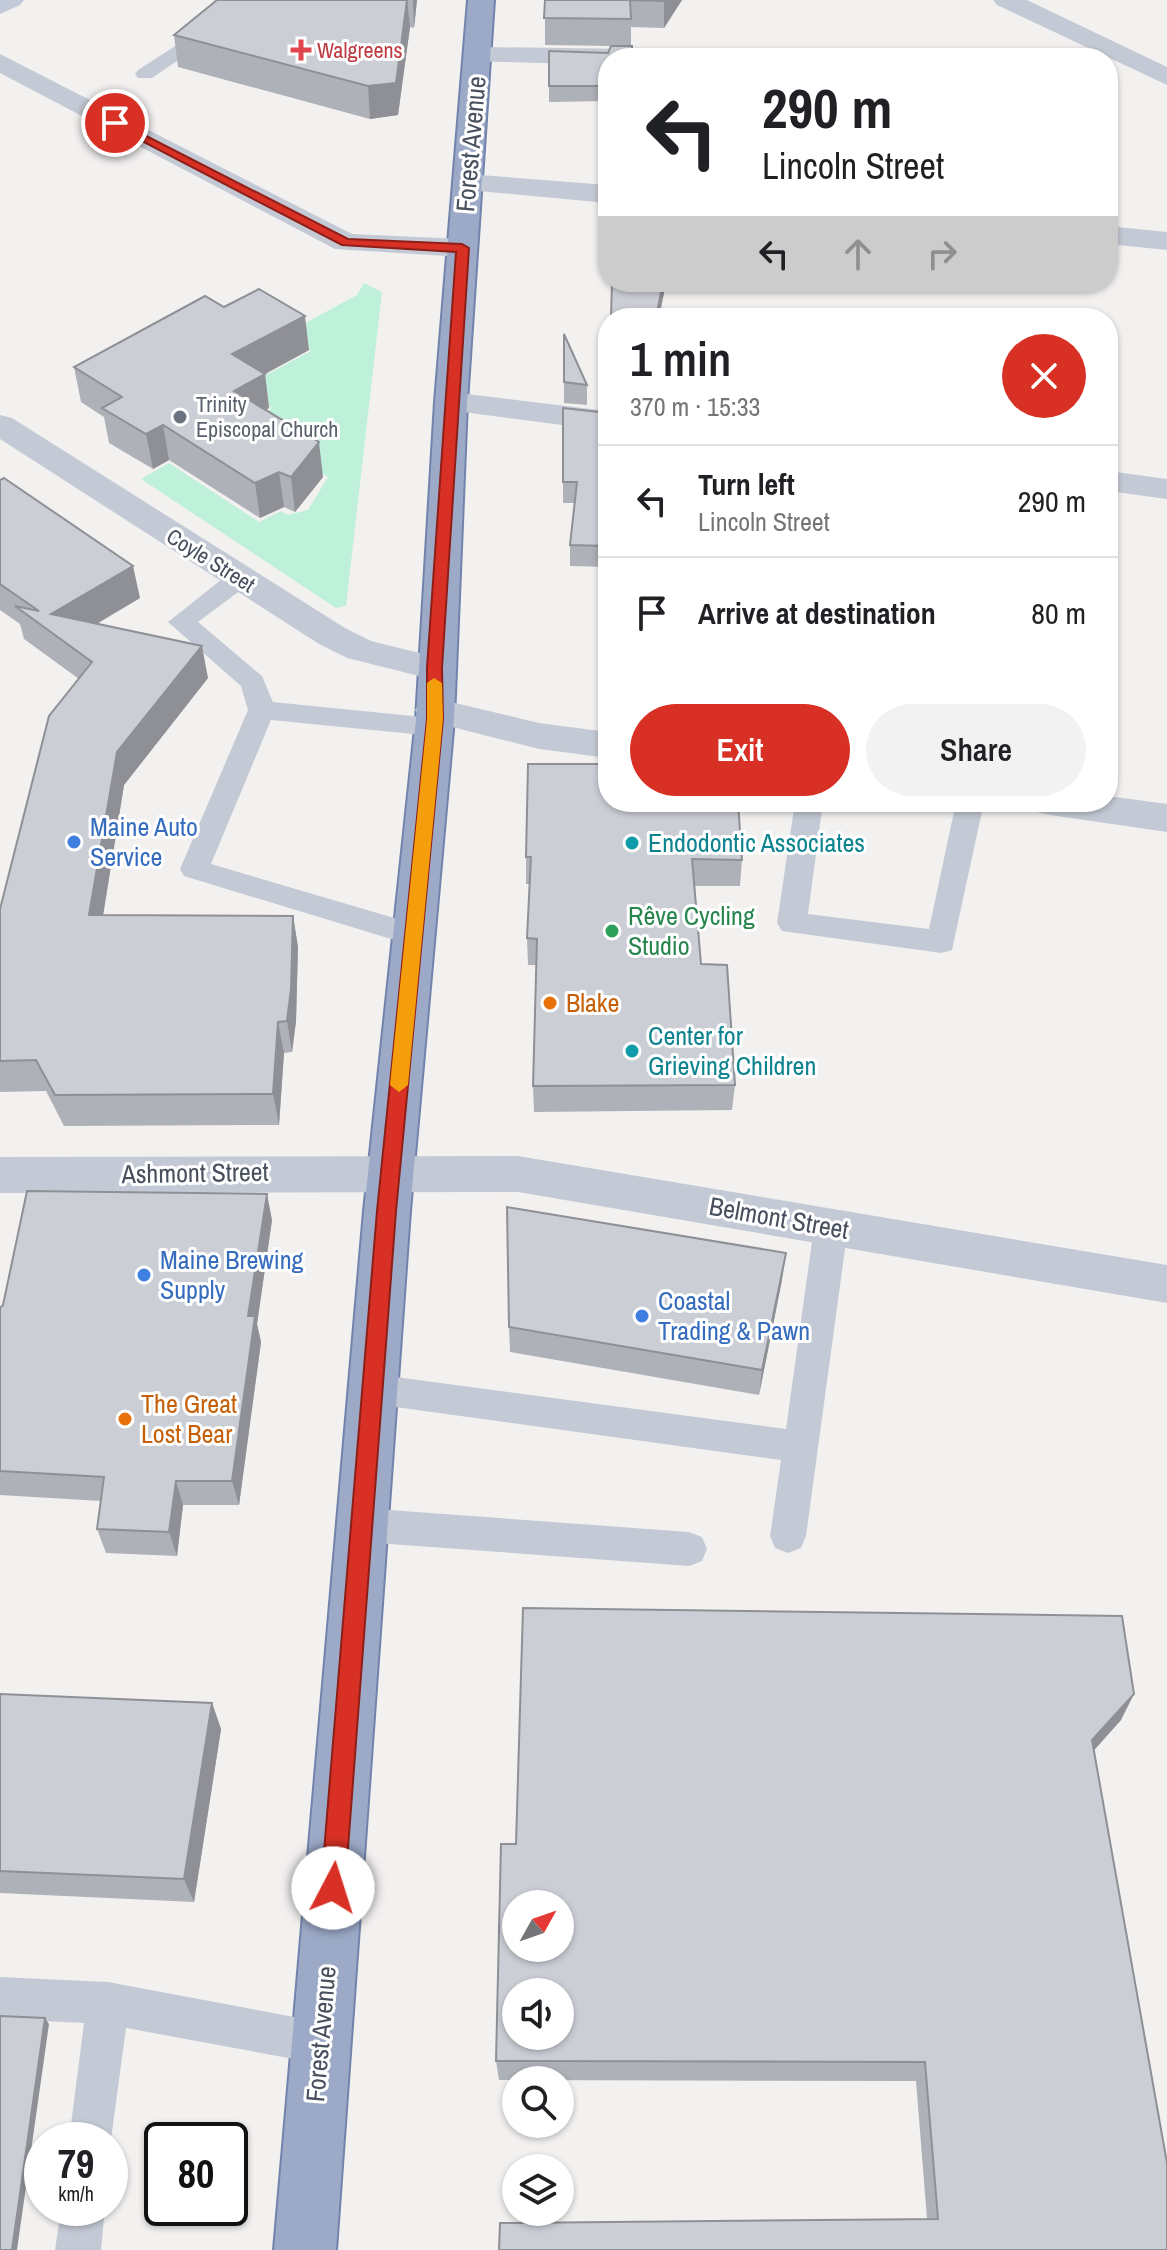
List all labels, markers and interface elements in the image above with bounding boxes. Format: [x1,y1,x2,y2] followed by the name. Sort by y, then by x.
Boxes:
[317,35,403,65] place label: Walgreens
[292,41,310,59] marker: Walgreens
[762,70,892,145] text: 290 m
[447,75,494,213] street label: Forest Avenue
[630,80,734,184] icon: left
[81,89,149,157] pin
[93,101,137,145] icon: arrive
[762,142,944,190] text: Lincoln Street
[752,232,796,276] icon: left
[836,232,880,276] icon: ahead
[920,232,964,276] icon: right
[630,326,731,391] text: 1 min
[1002,334,1086,418] button: close
[196,389,338,444] place label: Trinity Episcopal Church
[630,389,760,424] text: 370 m · 15:33
[171,408,189,426] marker: Trinity Episcopal Church
[698,464,795,504] text: Turn left
[630,479,674,523] icon: left
[1018,481,1086,521] text: 290 m
[698,504,830,539] text: Lincoln Street
[161,521,261,599] street label: Coyle Street
[630,591,674,635] icon: arrive
[698,593,936,633] text: Arrive at destination
[1031,593,1086,633] text: 80 m
[630,704,850,796] button: Exit
[866,704,1086,796] button: Share
[90,809,198,874] place label: Maine Auto Service
[648,825,865,860] place label: Endodontic Associates
[65,833,83,851] marker: Maine Auto Service
[623,834,641,852] marker: Endodontic Associates
[628,898,755,963] place label: Rêve Cycling Studio
[603,922,621,940] marker: Rêve Cycling Studio
[566,985,619,1020] place label: Blake
[541,994,559,1012] marker: Blake
[648,1018,816,1083] place label: Center for Grieving Children
[623,1042,641,1060] marker: Center for Grieving Children
[120,1154,269,1191] street label: Ashmont Street
[707,1188,852,1247] street label: Belmont Street
[160,1242,304,1307] place label: Maine Brewing Supply
[135,1266,153,1284] marker: Maine Brewing Supply
[658,1283,810,1348] place label: Coastal Trading & Pawn
[633,1307,651,1325] marker: Coastal Trading & Pawn
[141,1386,237,1451] place label: The Great Lost Bear
[116,1410,134,1428] marker: The Great Lost Bear
[291,1846,375,1930] position arrow
[502,1890,574,1962] north arrow
[502,1890,574,2226] map controls
[297,1965,344,2103] street label: Forest Avenue
[502,1978,574,2050] button: sound
[502,2066,574,2138] button: search
[144,2122,248,2226] speed limit sign: 80
[58,2137,94,2190] text: 79
[502,2154,574,2226] button: layers
[58,2180,94,2207] text: km/h

